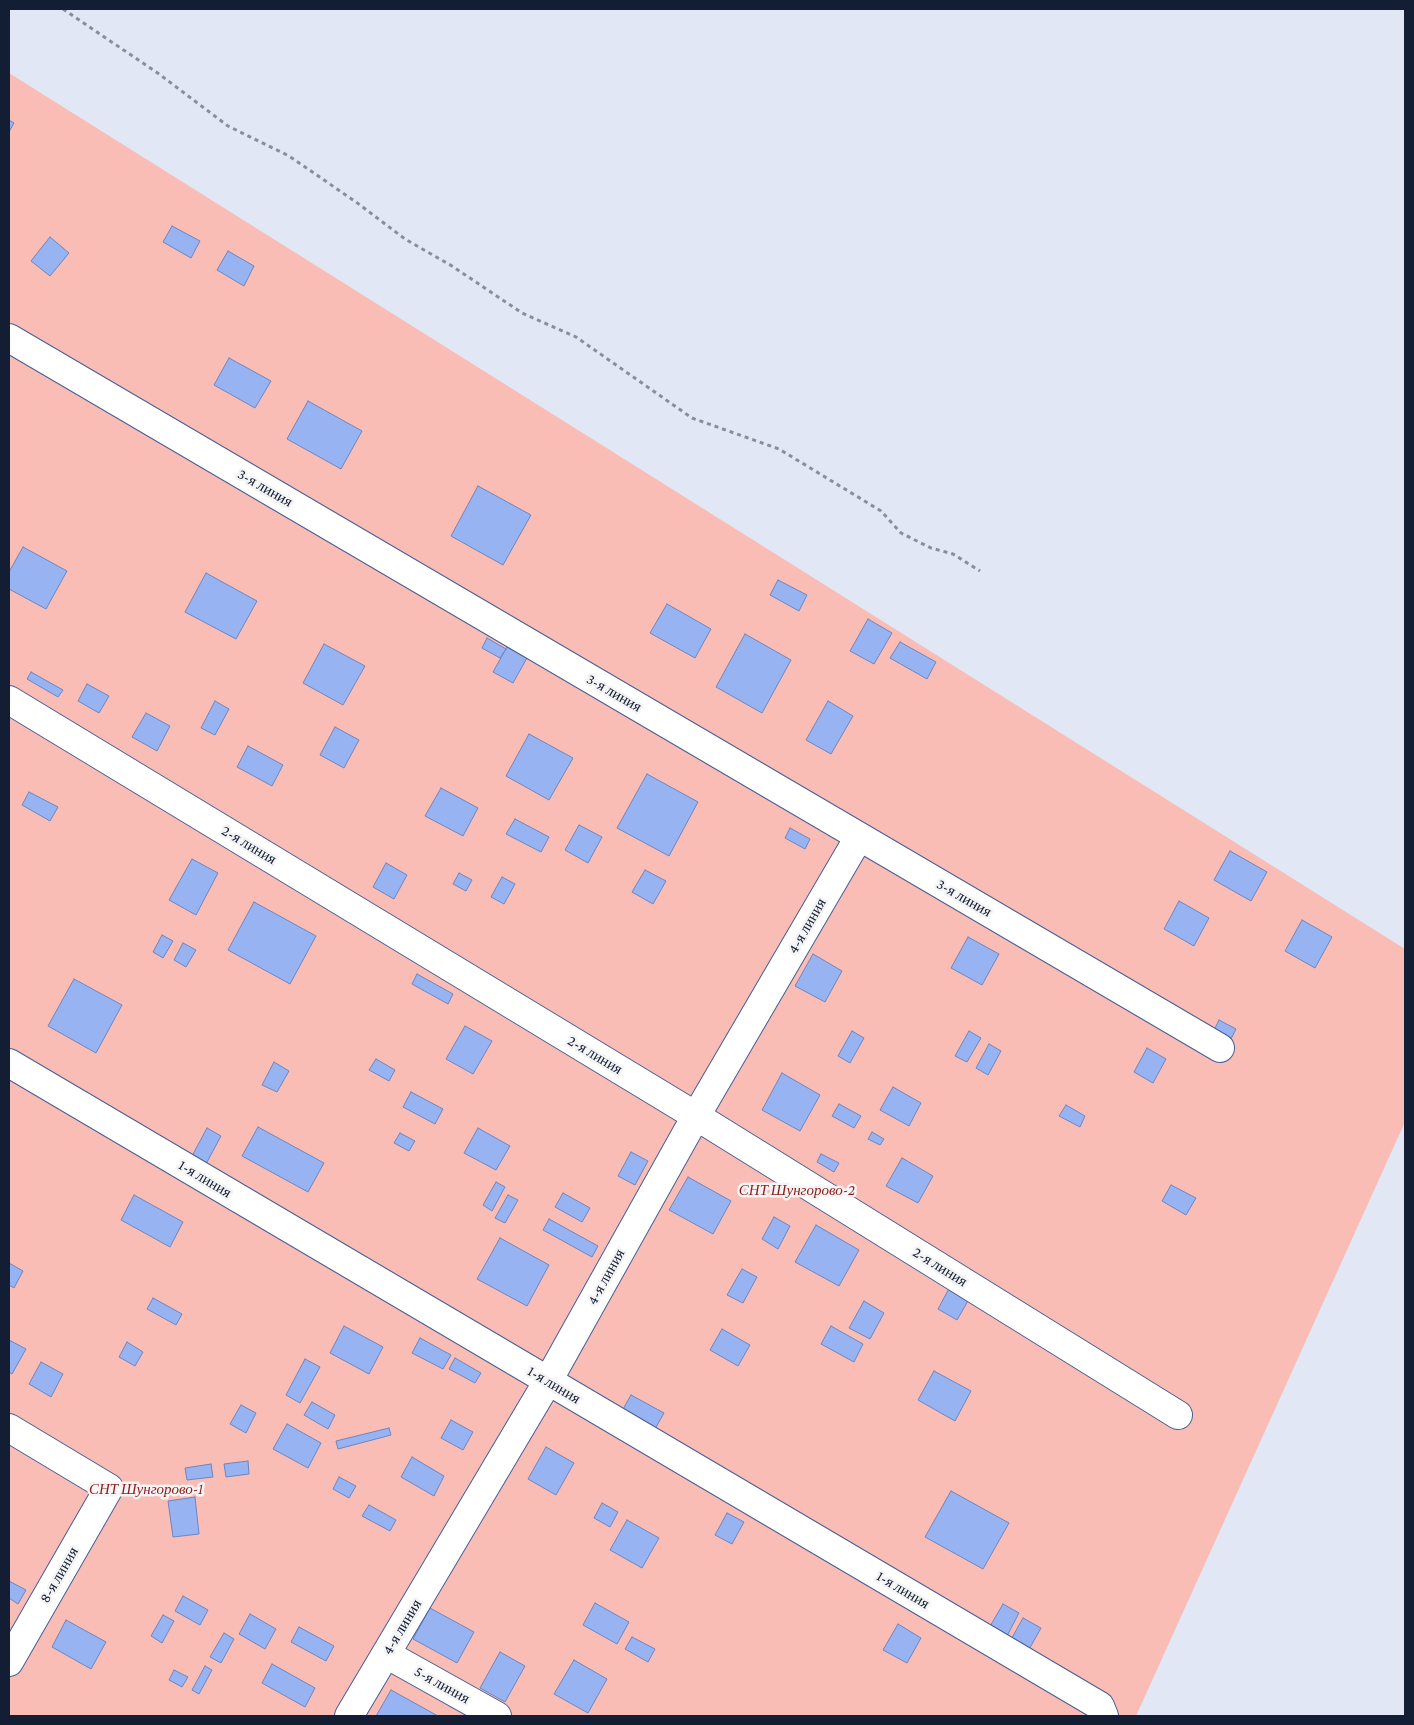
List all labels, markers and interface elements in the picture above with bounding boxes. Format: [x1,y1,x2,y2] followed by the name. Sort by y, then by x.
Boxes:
[234,465,296,511] street label: 3-я линия
[583,670,645,716] street label: 3-я линия
[218,822,280,868] street label: 2-я линия
[933,875,995,921] street label: 3-я линия
[784,895,830,957] street label: 4-я линия
[564,1032,626,1078] street label: 2-я линия
[175,1156,235,1202] street label: 1-я линия
[739,1181,855,1199] park label: СНТ Шунгорово-2
[909,1243,971,1291] street label: 2-я линия
[583,1246,629,1308] street label: 4-я линия
[524,1362,584,1408] street label: 1-я линия
[89,1480,203,1498] park label: СНТ Шунгорово-1
[36,1544,82,1606] street label: 8-я линия
[873,1567,933,1613] street label: 1-я линия
[378,1596,426,1658] street label: 4-я линия
[411,1662,473,1708] street label: 5-я линия

